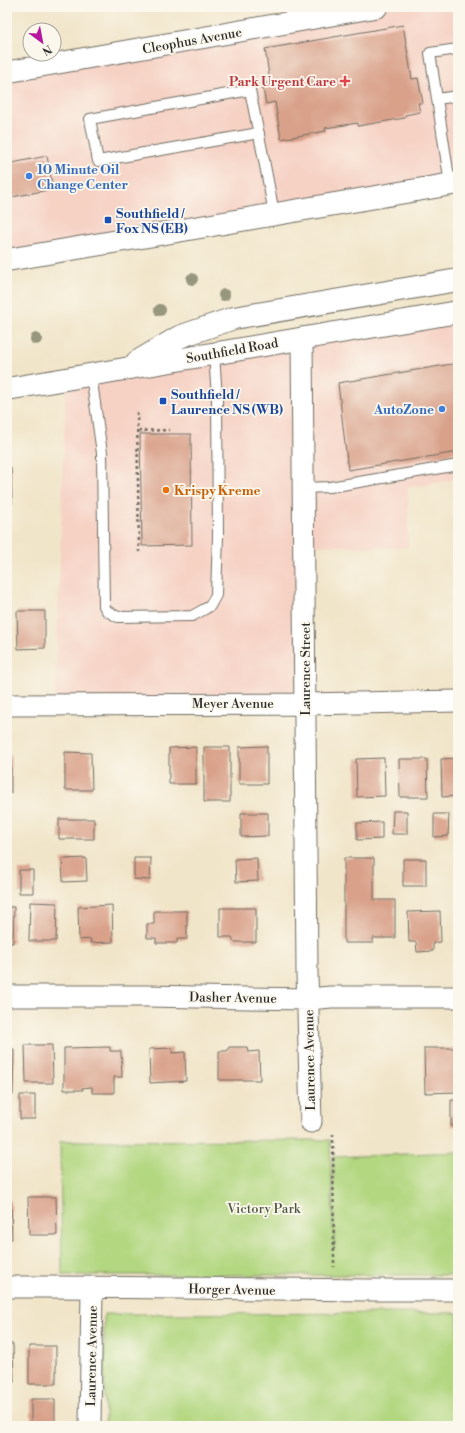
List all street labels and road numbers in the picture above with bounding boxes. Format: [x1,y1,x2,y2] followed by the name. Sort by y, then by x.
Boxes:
[141,24,243,58] street label: Cleophus Avenue
[185,335,280,367] street label: Southfield Road
[298,622,314,716] street label: Laurence Street
[192,696,274,712] street label: Meyer Avenue
[189,989,277,1007] street label: Dasher Avenue
[301,1009,319,1111] street label: Laurence Avenue
[188,1281,276,1299] street label: Horger Avenue
[83,1305,101,1407] street label: Laurence Avenue

